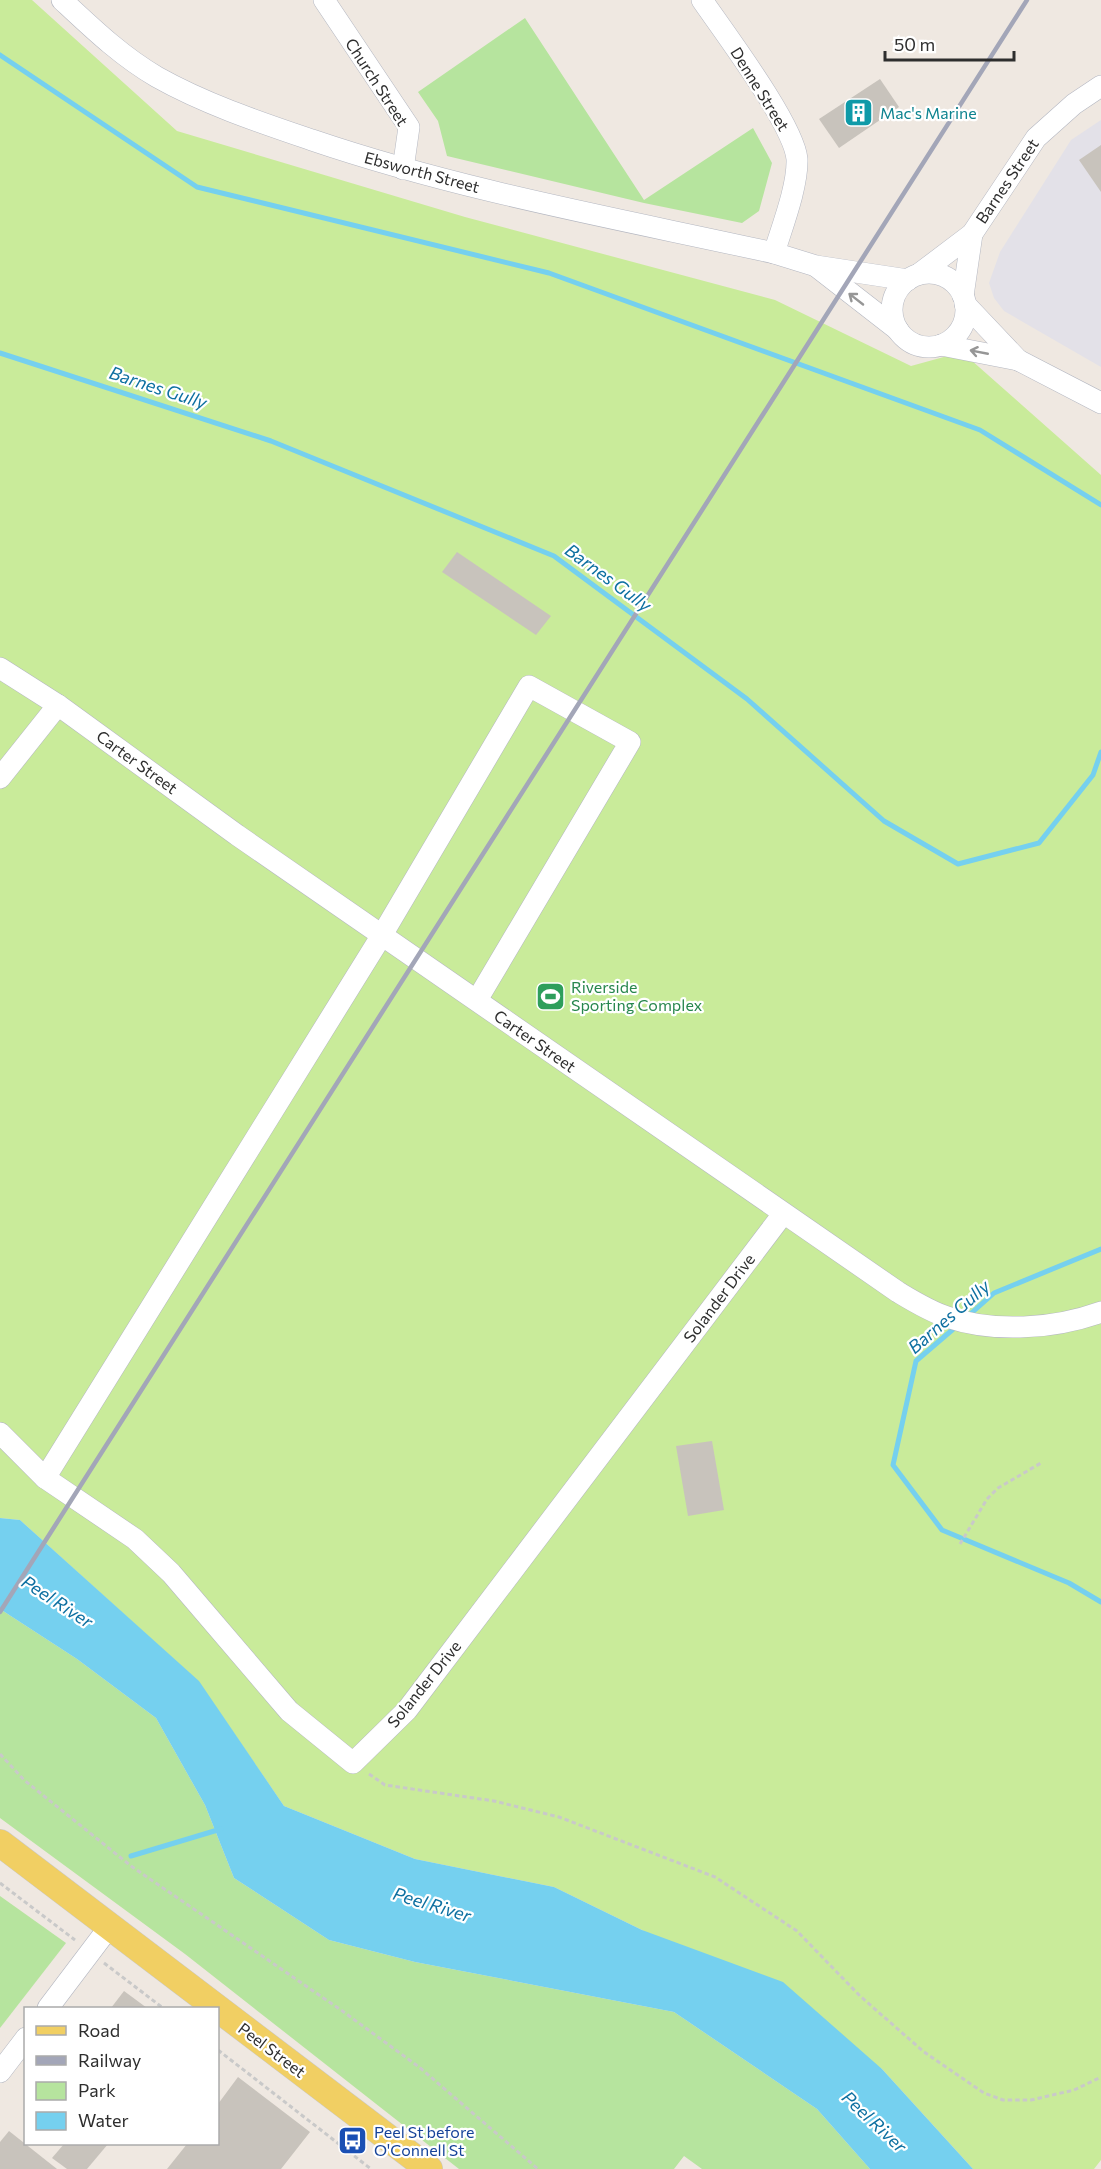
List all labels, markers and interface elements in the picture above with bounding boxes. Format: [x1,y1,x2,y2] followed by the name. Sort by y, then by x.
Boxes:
[885,24,1014,62] scale bar
[894,33,935,55] text: 50 m
[342,34,413,129] street label: Church Street
[727,43,794,135] street label: Denne Street
[843,97,875,129] building icon: Mac's Marine
[880,103,977,122] place label: Mac's Marine
[971,134,1042,227] street label: Barnes Street
[362,147,482,196] street label: Ebsworth Street
[848,293,864,306] one-way arrow
[970,346,989,357] one-way arrow
[107,361,211,413] water label: Barnes Gully
[561,538,657,616] water label: Barnes Gully
[93,726,182,798] street label: Carter Street
[571,977,703,1014] place label: Riverside Sporting Complex
[534,980,566,1012] sports icon: Riverside Sporting Complex
[491,1005,580,1076] street label: Carter Street
[679,1250,758,1346] street label: Solander Drive
[903,1274,994,1358] water label: Barnes Gully
[18,1570,98,1633] water label: Peel River
[383,1636,464,1731] street label: Solander Drive
[391,1882,475,1927] water label: Peel River
[24,2007,219,2145] legend
[235,2018,310,2081] street label: Peel Street
[78,2019,120,2041] text: Road
[78,2049,141,2071] text: Railway
[78,2079,116,2101] text: Park
[838,2086,912,2157] water label: Peel River
[78,2109,129,2131] text: Water
[374,2122,474,2159] place label: Peel St before O'Connell St
[337,2125,369,2157] bus stop icon: Peel St before O'Connell St

